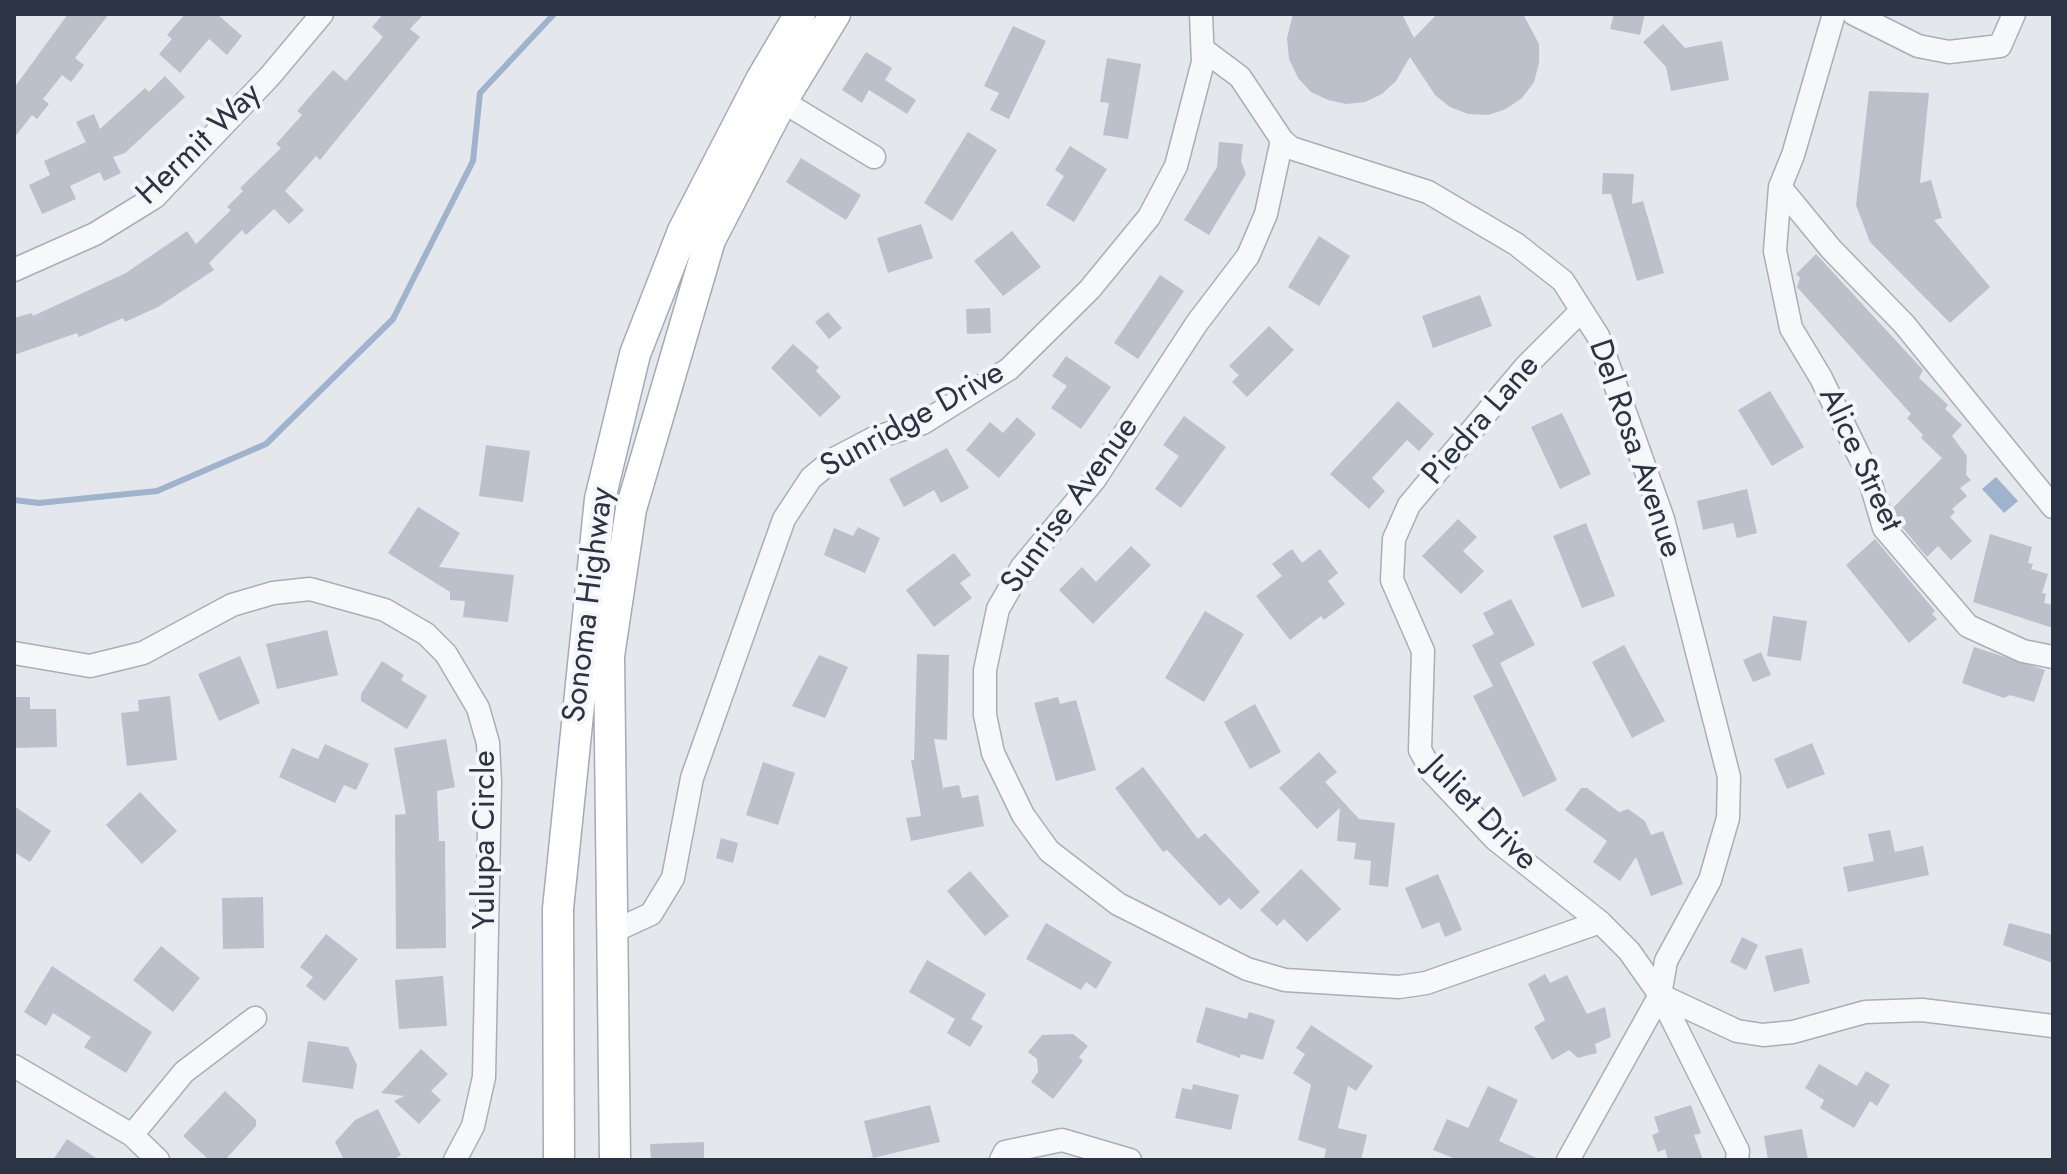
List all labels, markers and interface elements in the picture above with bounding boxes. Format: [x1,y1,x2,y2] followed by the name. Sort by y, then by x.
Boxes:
[130,76,270,214] street label: Hermit Way
[1579,335,1689,563] street label: Del Rosa Avenue
[1415,348,1549,494] street label: Piedra Lane
[814,355,1012,487] street label: Sunridge Drive
[1809,382,1909,538] street label: Alice Street
[994,410,1148,602] street label: Sunrise Avenue
[557,485,623,725] street label: Sonoma Highway
[1416,748,1544,880] street label: Juliet Drive
[467,750,505,930] street label: Yulupa Circle

